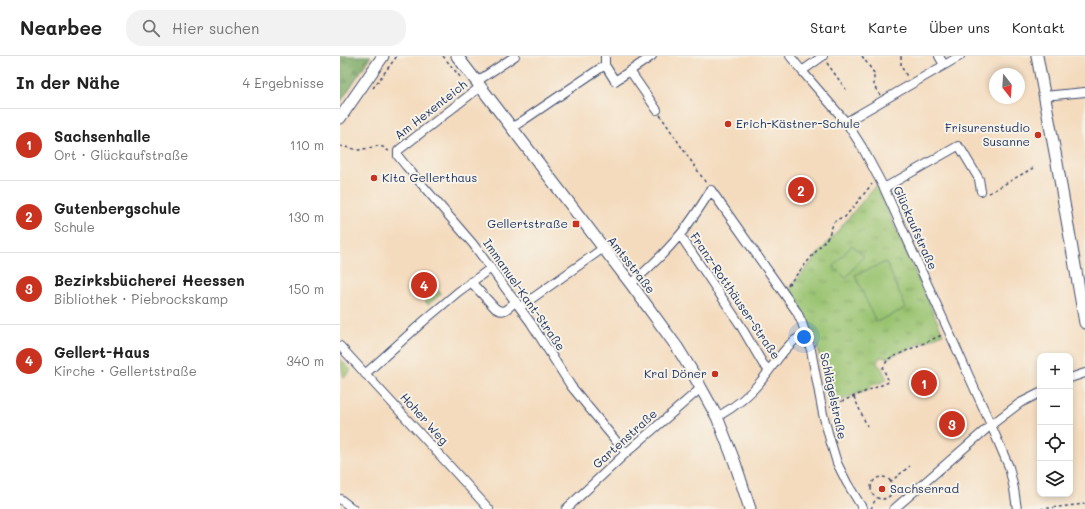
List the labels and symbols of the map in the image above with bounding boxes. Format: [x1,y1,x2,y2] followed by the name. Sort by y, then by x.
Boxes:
[989,68,1025,104] north arrow
[391,76,470,143] street label: Am Hexenteich
[736,115,860,131] place label: Erich-Kästner-Schule
[723,119,733,129] marker: Erich-Kästner-Schule
[945,119,1030,149] place label: Frisurenstudio Susanne
[1033,130,1043,140] marker: Frisurenstudio Susanne
[382,169,477,185] place label: Kita Gellerthaus
[369,173,379,183] marker: Kita Gellerthaus
[788,175,814,205] pin: 2
[890,183,942,272] street label: Glückaufstraße
[487,215,568,231] place label: Gellertstraße
[571,219,581,229] marker: Gellertstraße
[687,229,784,362] street label: Franz-Rotthäuser-Straße
[604,232,659,296] street label: Amtsstraße
[480,235,569,353] street label: Immanuel-Kant-Straße
[411,270,437,300] pin: 4
[794,327,814,347] your location
[817,351,851,441] street label: Schlägelstraße
[644,365,707,381] place label: Kral Döner
[911,368,937,398] pin: 1
[710,369,720,379] marker: Kral Döner
[397,389,452,448] street label: Hoher Weg
[589,405,660,471] street label: Gartenstraße
[939,409,965,439] pin: 3
[890,480,959,496] place label: Sachsenrad
[877,484,887,494] marker: Sachsenrad

